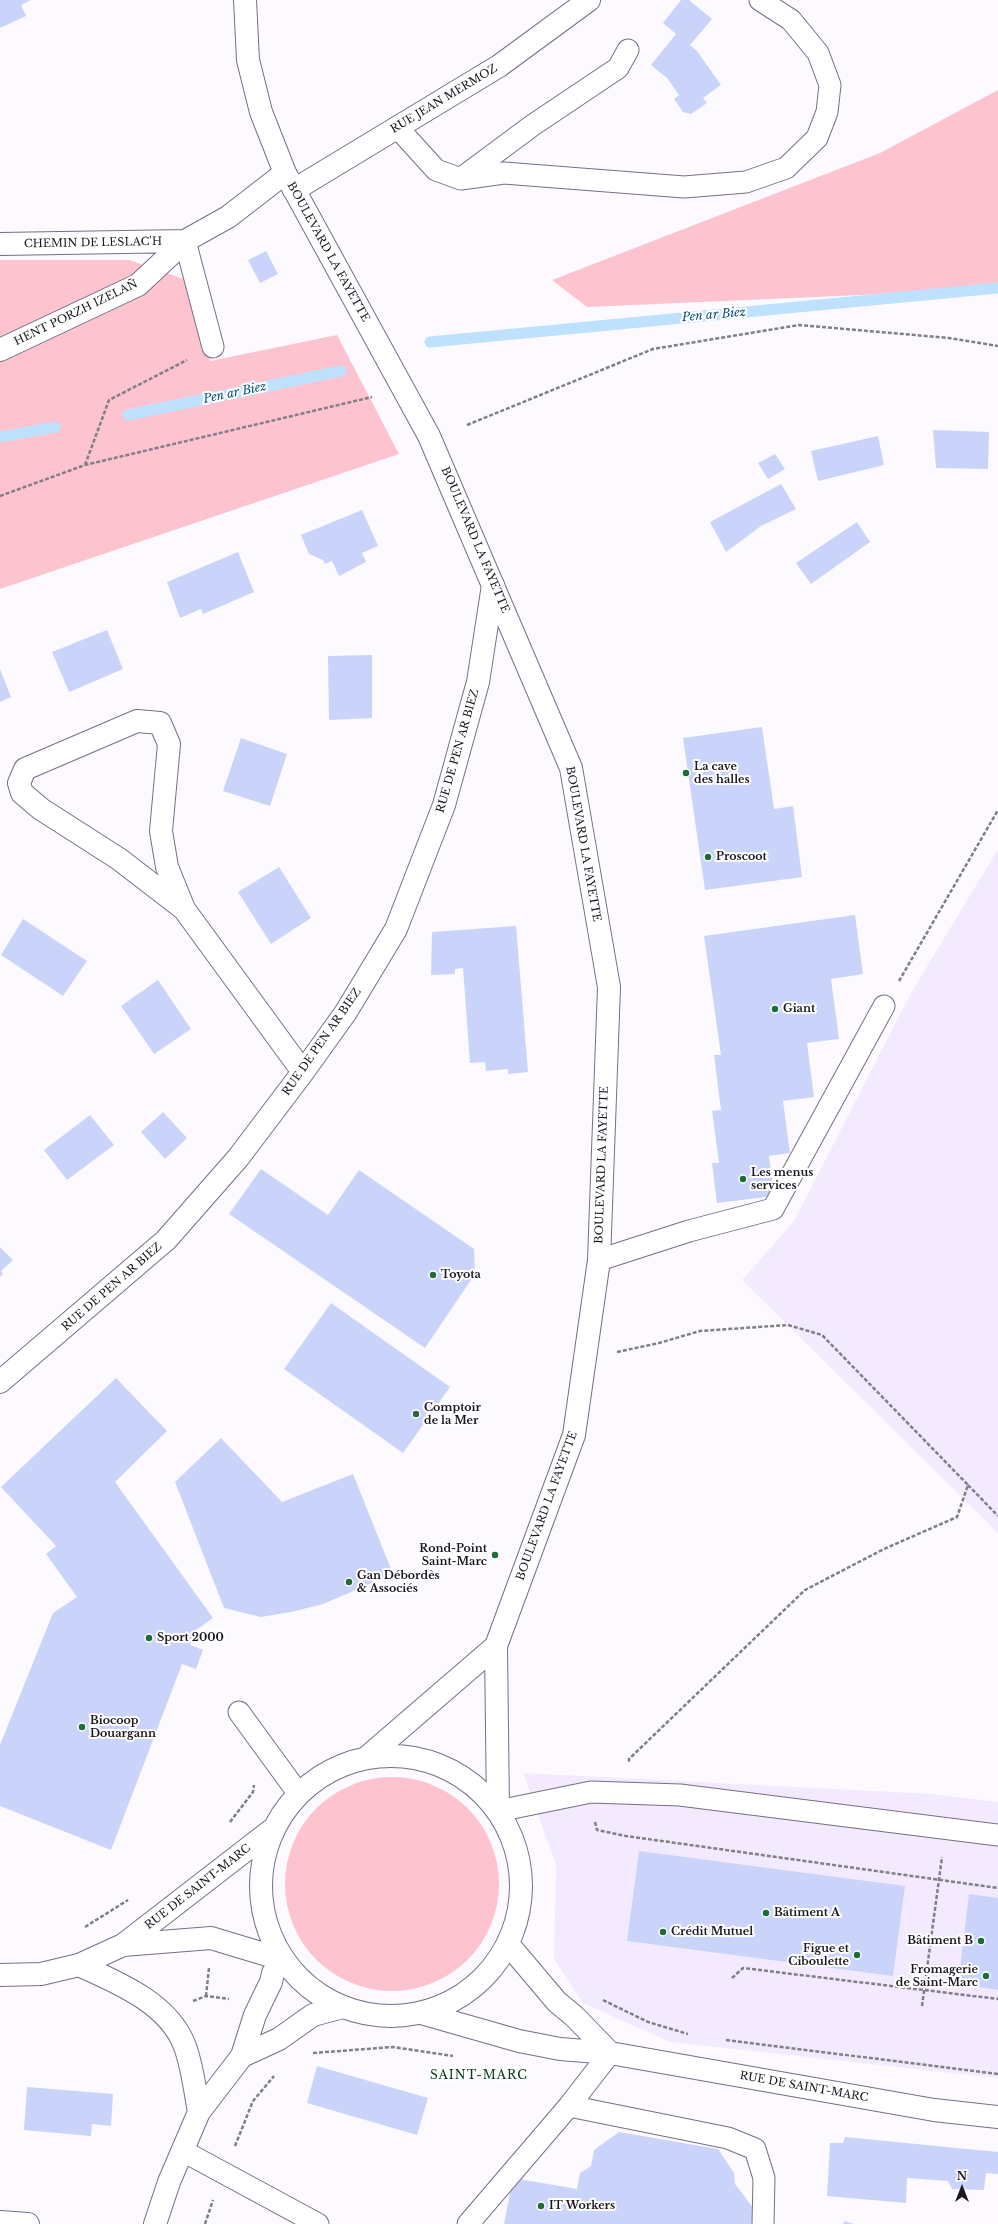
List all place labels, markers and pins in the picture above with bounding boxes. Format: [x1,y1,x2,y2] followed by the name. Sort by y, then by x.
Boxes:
[694,760,750,786] place label: La cave des halles
[681,768,691,778] marker: La cave des halles
[716,850,767,864] place label: Proscoot
[703,852,713,862] marker: Proscoot
[783,1002,815,1016] place label: Giant
[770,1004,780,1014] marker: Giant
[751,1166,813,1192] place label: Les menus services
[738,1174,748,1184] marker: Les menus services
[441,1268,481,1282] place label: Toyota
[428,1270,438,1280] marker: Toyota
[424,1401,481,1427] place label: Comptoir de la Mer
[411,1409,421,1419] marker: Comptoir de la Mer
[419,1542,487,1568] place label: Rond-Point Saint-Marc
[490,1550,500,1560] marker: Rond-Point Saint-Marc
[357,1569,440,1595] place label: Gan Débordès & Associés
[344,1577,354,1587] marker: Gan Débordès & Associés
[157,1631,224,1645] place label: Sport 2000
[144,1633,154,1643] marker: Sport 2000
[90,1714,156,1740] place label: Biocoop Douargann
[77,1722,87,1732] marker: Biocoop Douargann
[774,1906,840,1920] place label: Bâtiment A
[761,1908,771,1918] marker: Bâtiment A
[671,1925,753,1939] place label: Crédit Mutuel
[658,1927,668,1937] marker: Crédit Mutuel
[907,1934,973,1948] place label: Bâtiment B
[976,1936,986,1946] marker: Bâtiment B
[788,1942,849,1968] place label: Figue et Ciboulette
[852,1950,862,1960] marker: Figue et Ciboulette
[896,1963,978,1989] place label: Fromagerie de Saint-Marc
[981,1971,991,1981] marker: Fromagerie de Saint-Marc
[549,2199,615,2213] place label: IT Workers
[536,2201,546,2211] marker: IT Workers

